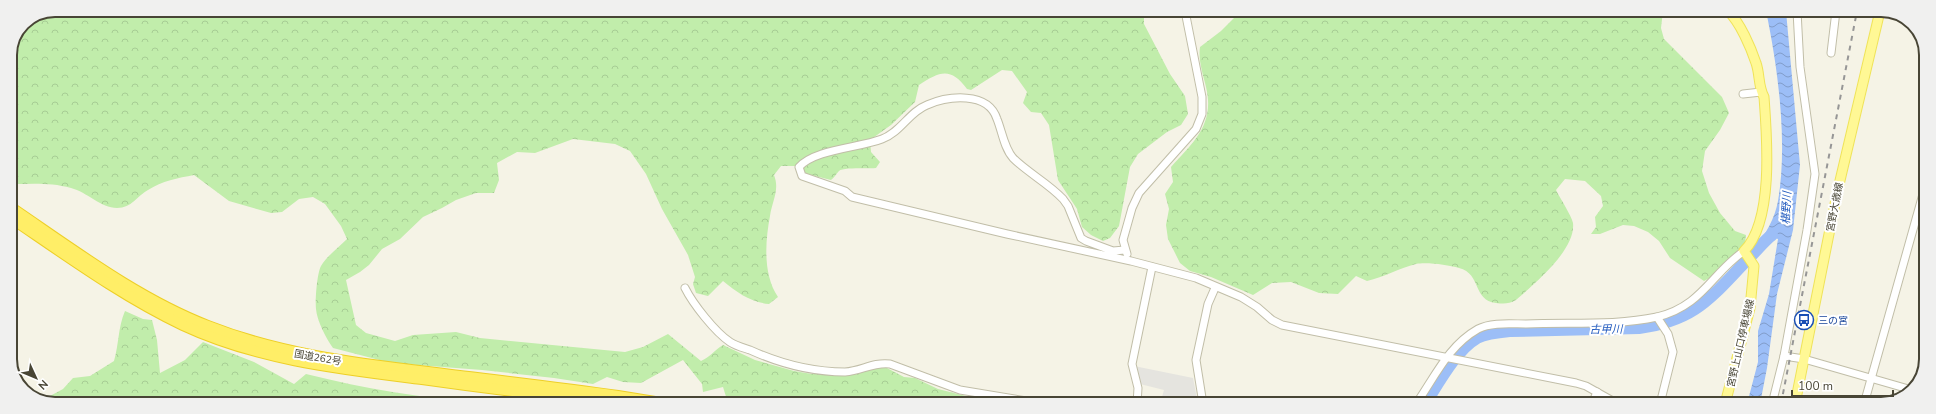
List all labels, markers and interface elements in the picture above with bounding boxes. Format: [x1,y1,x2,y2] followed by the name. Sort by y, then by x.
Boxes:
[1823,181,1847,233] street label: 宮野大歳線
[1778,190,1795,225] water label: 椹野川
[1724,298,1758,389] street label: 宮野上山口停車場線
[1793,309,1815,331] bus stop icon: 三の宮
[1818,314,1848,328] place label: 三の宮
[1589,322,1624,337] water label: 古甲川
[293,347,343,369] street label: 国道262号
[16,358,56,398] north arrow
[1792,372,1893,398] scale bar
[35,376,51,393] text: N
[1798,378,1833,394] text: 100 m

